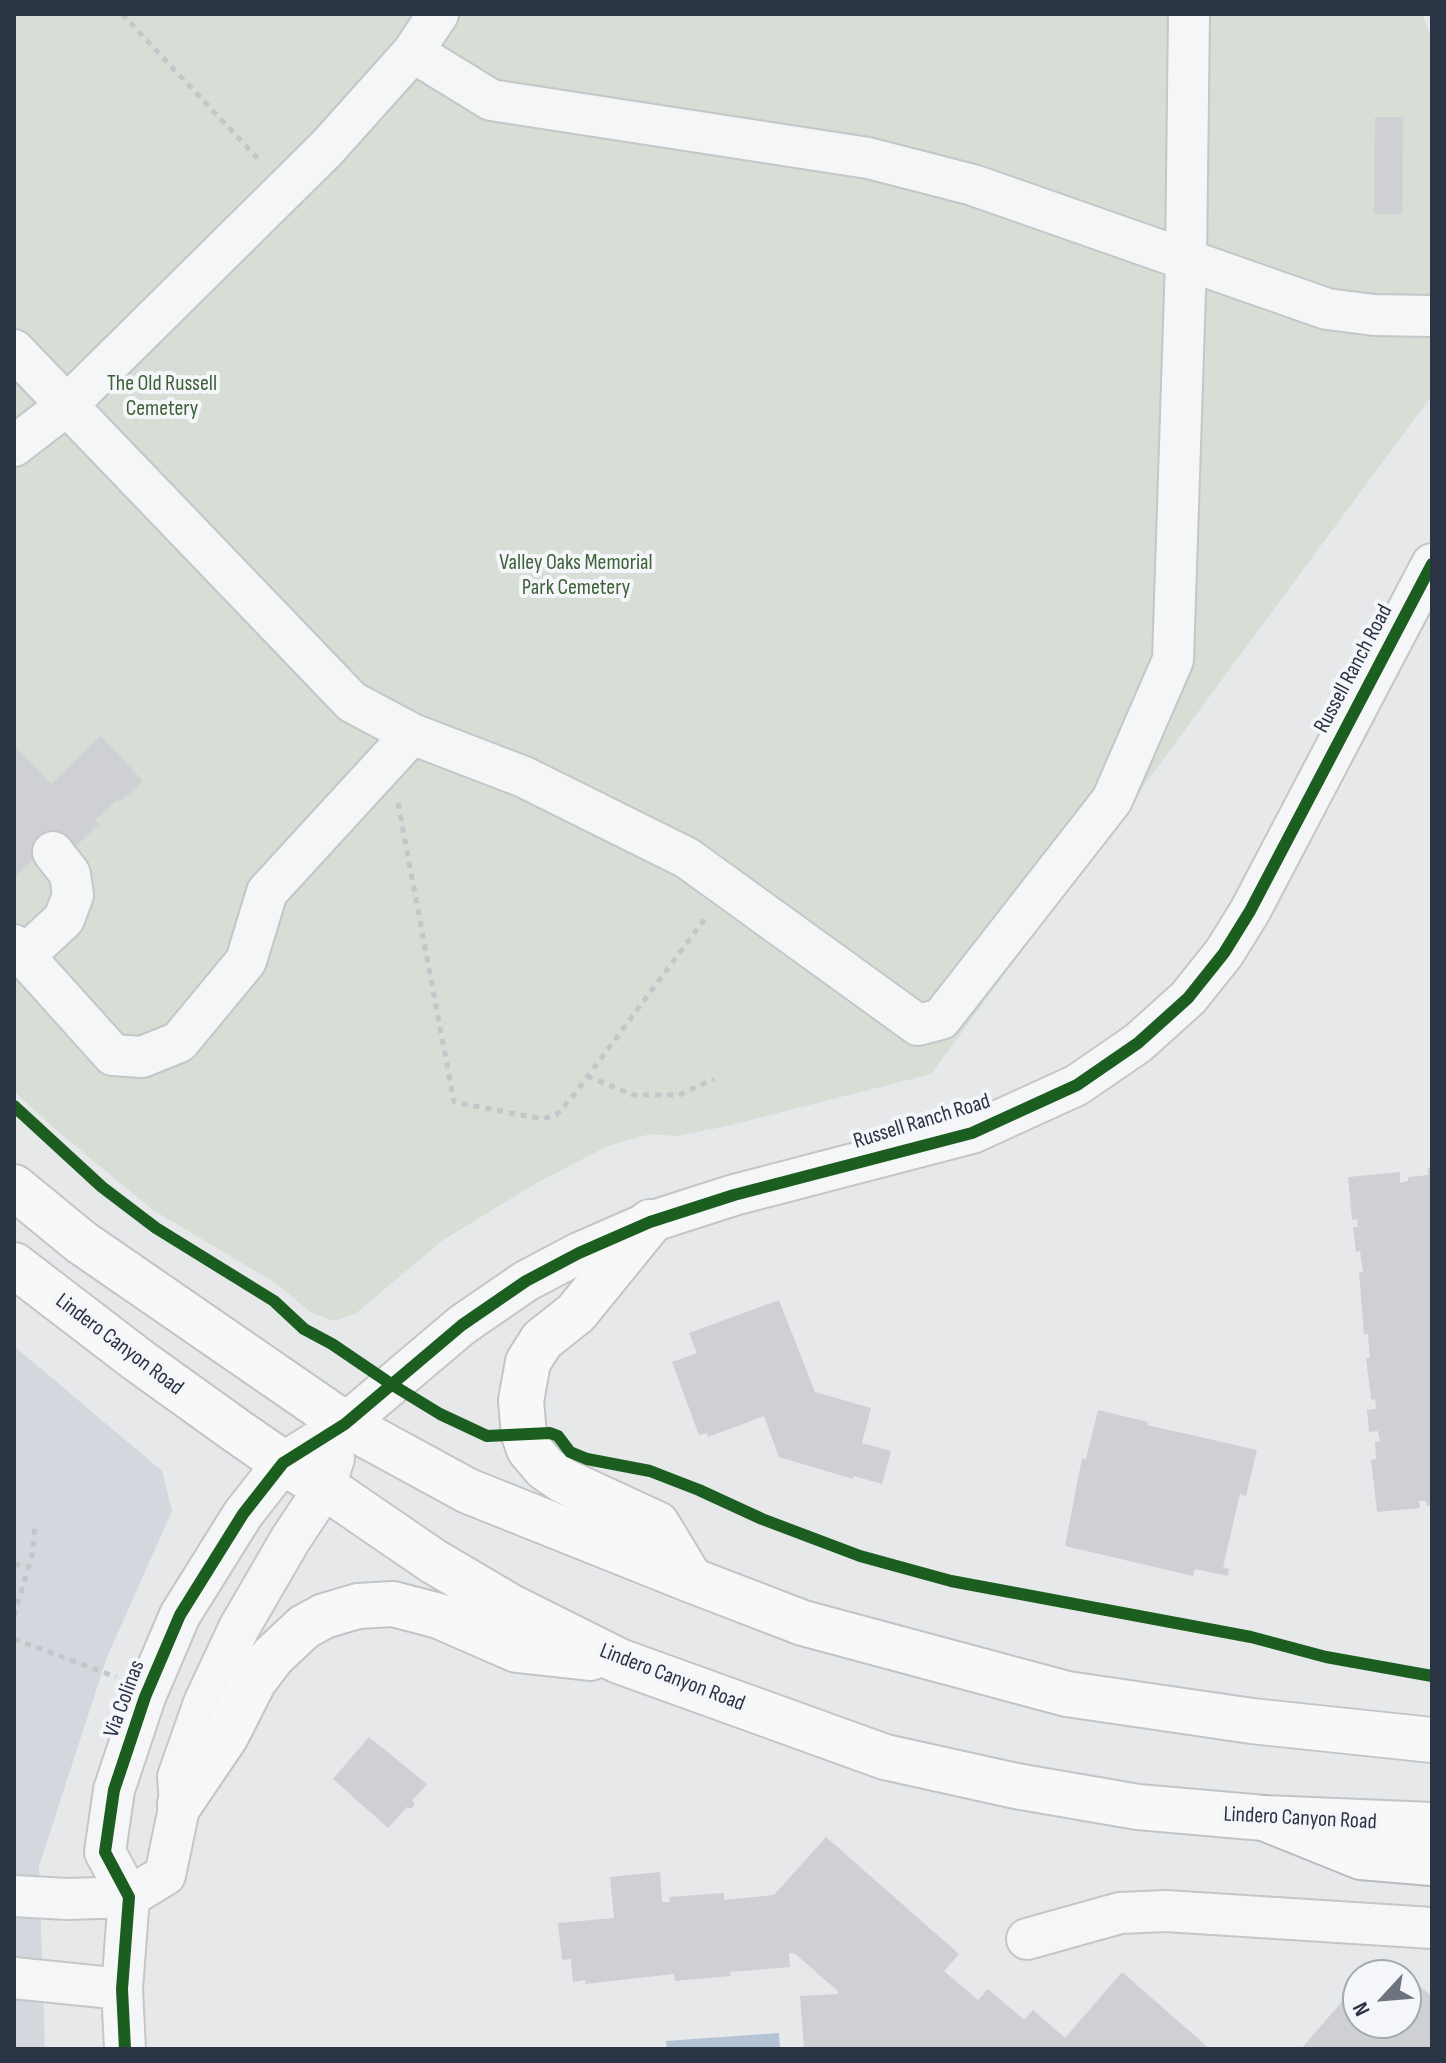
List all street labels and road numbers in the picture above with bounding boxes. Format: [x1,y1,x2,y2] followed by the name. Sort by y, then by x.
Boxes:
[1309,600,1399,738] street label: Russell Ranch Road
[850,1089,994,1155] street label: Russell Ranch Road
[50,1288,188,1402] street label: Lindero Canyon Road
[596,1638,748,1718] street label: Lindero Canyon Road
[99,1657,151,1741] street label: Via Colinas
[1223,1802,1377,1836] street label: Lindero Canyon Road

